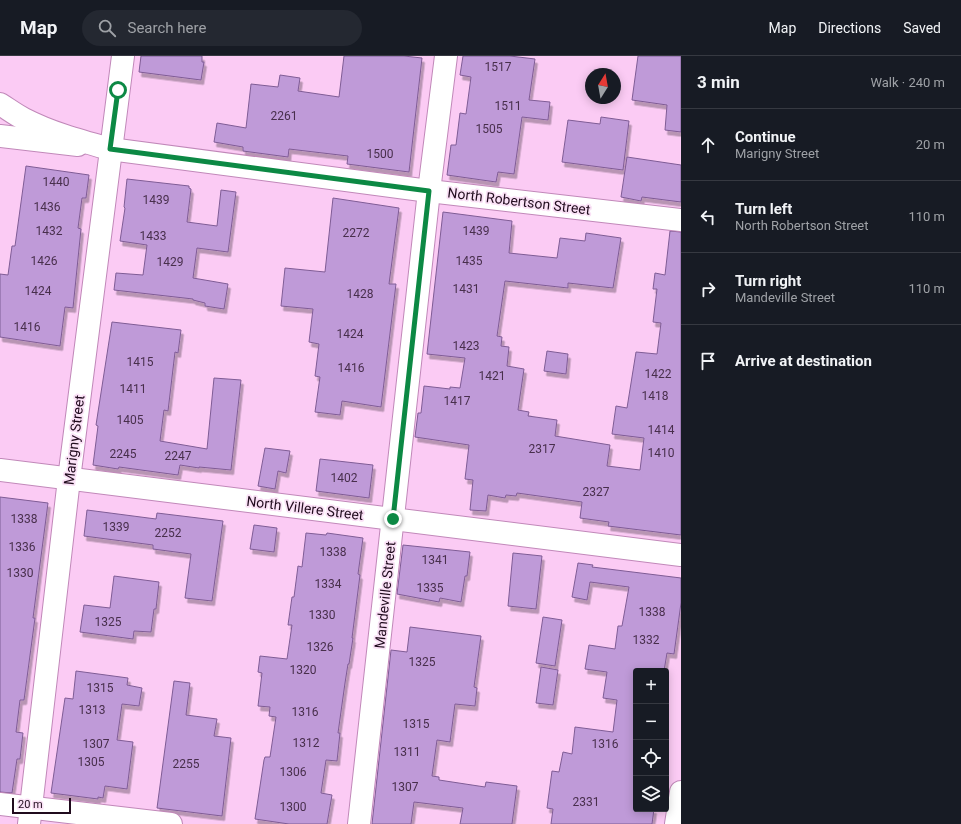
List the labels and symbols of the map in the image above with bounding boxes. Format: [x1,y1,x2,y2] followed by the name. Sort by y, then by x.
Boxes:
[485,60,512,74] house number: 1517
[585,68,621,104] north arrow
[109,81,127,99] route start
[495,99,521,113] house number: 1511
[271,109,297,123] house number: 2261
[476,122,503,136] house number: 1505
[367,147,394,161] house number: 1500
[43,175,70,189] house number: 1440
[447,184,592,218] street label: North Robertson Street
[143,193,169,207] house number: 1439
[34,200,61,214] house number: 1436
[36,224,63,238] house number: 1432
[463,224,489,238] house number: 1439
[343,226,370,240] house number: 2272
[140,229,166,243] house number: 1433
[31,254,58,268] house number: 1426
[456,254,483,268] house number: 1435
[157,255,183,269] house number: 1429
[453,282,479,296] house number: 1431
[25,284,52,298] house number: 1424
[347,287,374,301] house number: 1428
[14,320,41,334] house number: 1416
[337,327,364,341] house number: 1424
[453,339,479,353] house number: 1423
[127,355,154,369] house number: 1415
[338,361,365,375] house number: 1416
[645,367,672,381] house number: 1422
[479,369,505,383] house number: 1421
[120,382,146,396] house number: 1411
[642,389,669,403] house number: 1418
[61,394,88,486] street label: Marigny Street
[444,394,471,408] house number: 1417
[117,413,144,427] house number: 1405
[648,423,675,437] house number: 1414
[529,442,556,456] house number: 2317
[648,446,675,460] house number: 1410
[110,447,137,461] house number: 2245
[165,449,192,463] house number: 2247
[331,471,358,485] house number: 1402
[583,485,610,499] house number: 2327
[246,493,365,523] street label: North Villere Street
[384,510,402,528] route end
[11,512,38,526] house number: 1338
[103,520,129,534] house number: 1339
[155,526,182,540] house number: 2252
[9,540,36,554] house number: 1336
[371,540,399,649] street label: Mandeville Street
[320,545,347,559] house number: 1338
[422,553,448,567] house number: 1341
[7,566,34,580] house number: 1330
[315,577,342,591] house number: 1334
[417,581,444,595] house number: 1335
[639,605,666,619] house number: 1338
[309,608,336,622] house number: 1330
[95,615,122,629] house number: 1325
[633,633,660,647] house number: 1332
[307,640,334,654] house number: 1326
[409,655,436,669] house number: 1325
[290,663,317,677] house number: 1320
[87,681,114,695] house number: 1315
[79,703,105,717] house number: 1313
[292,705,319,719] house number: 1316
[403,717,430,731] house number: 1315
[293,736,320,750] house number: 1312
[83,737,110,751] house number: 1307
[592,737,619,751] house number: 1316
[394,745,420,759] house number: 1311
[78,755,105,769] house number: 1305
[173,757,200,771] house number: 2255
[280,765,307,779] house number: 1306
[392,780,419,794] house number: 1307
[573,795,599,809] house number: 2331
[12,796,71,815] scale bar
[280,800,307,814] house number: 1300

